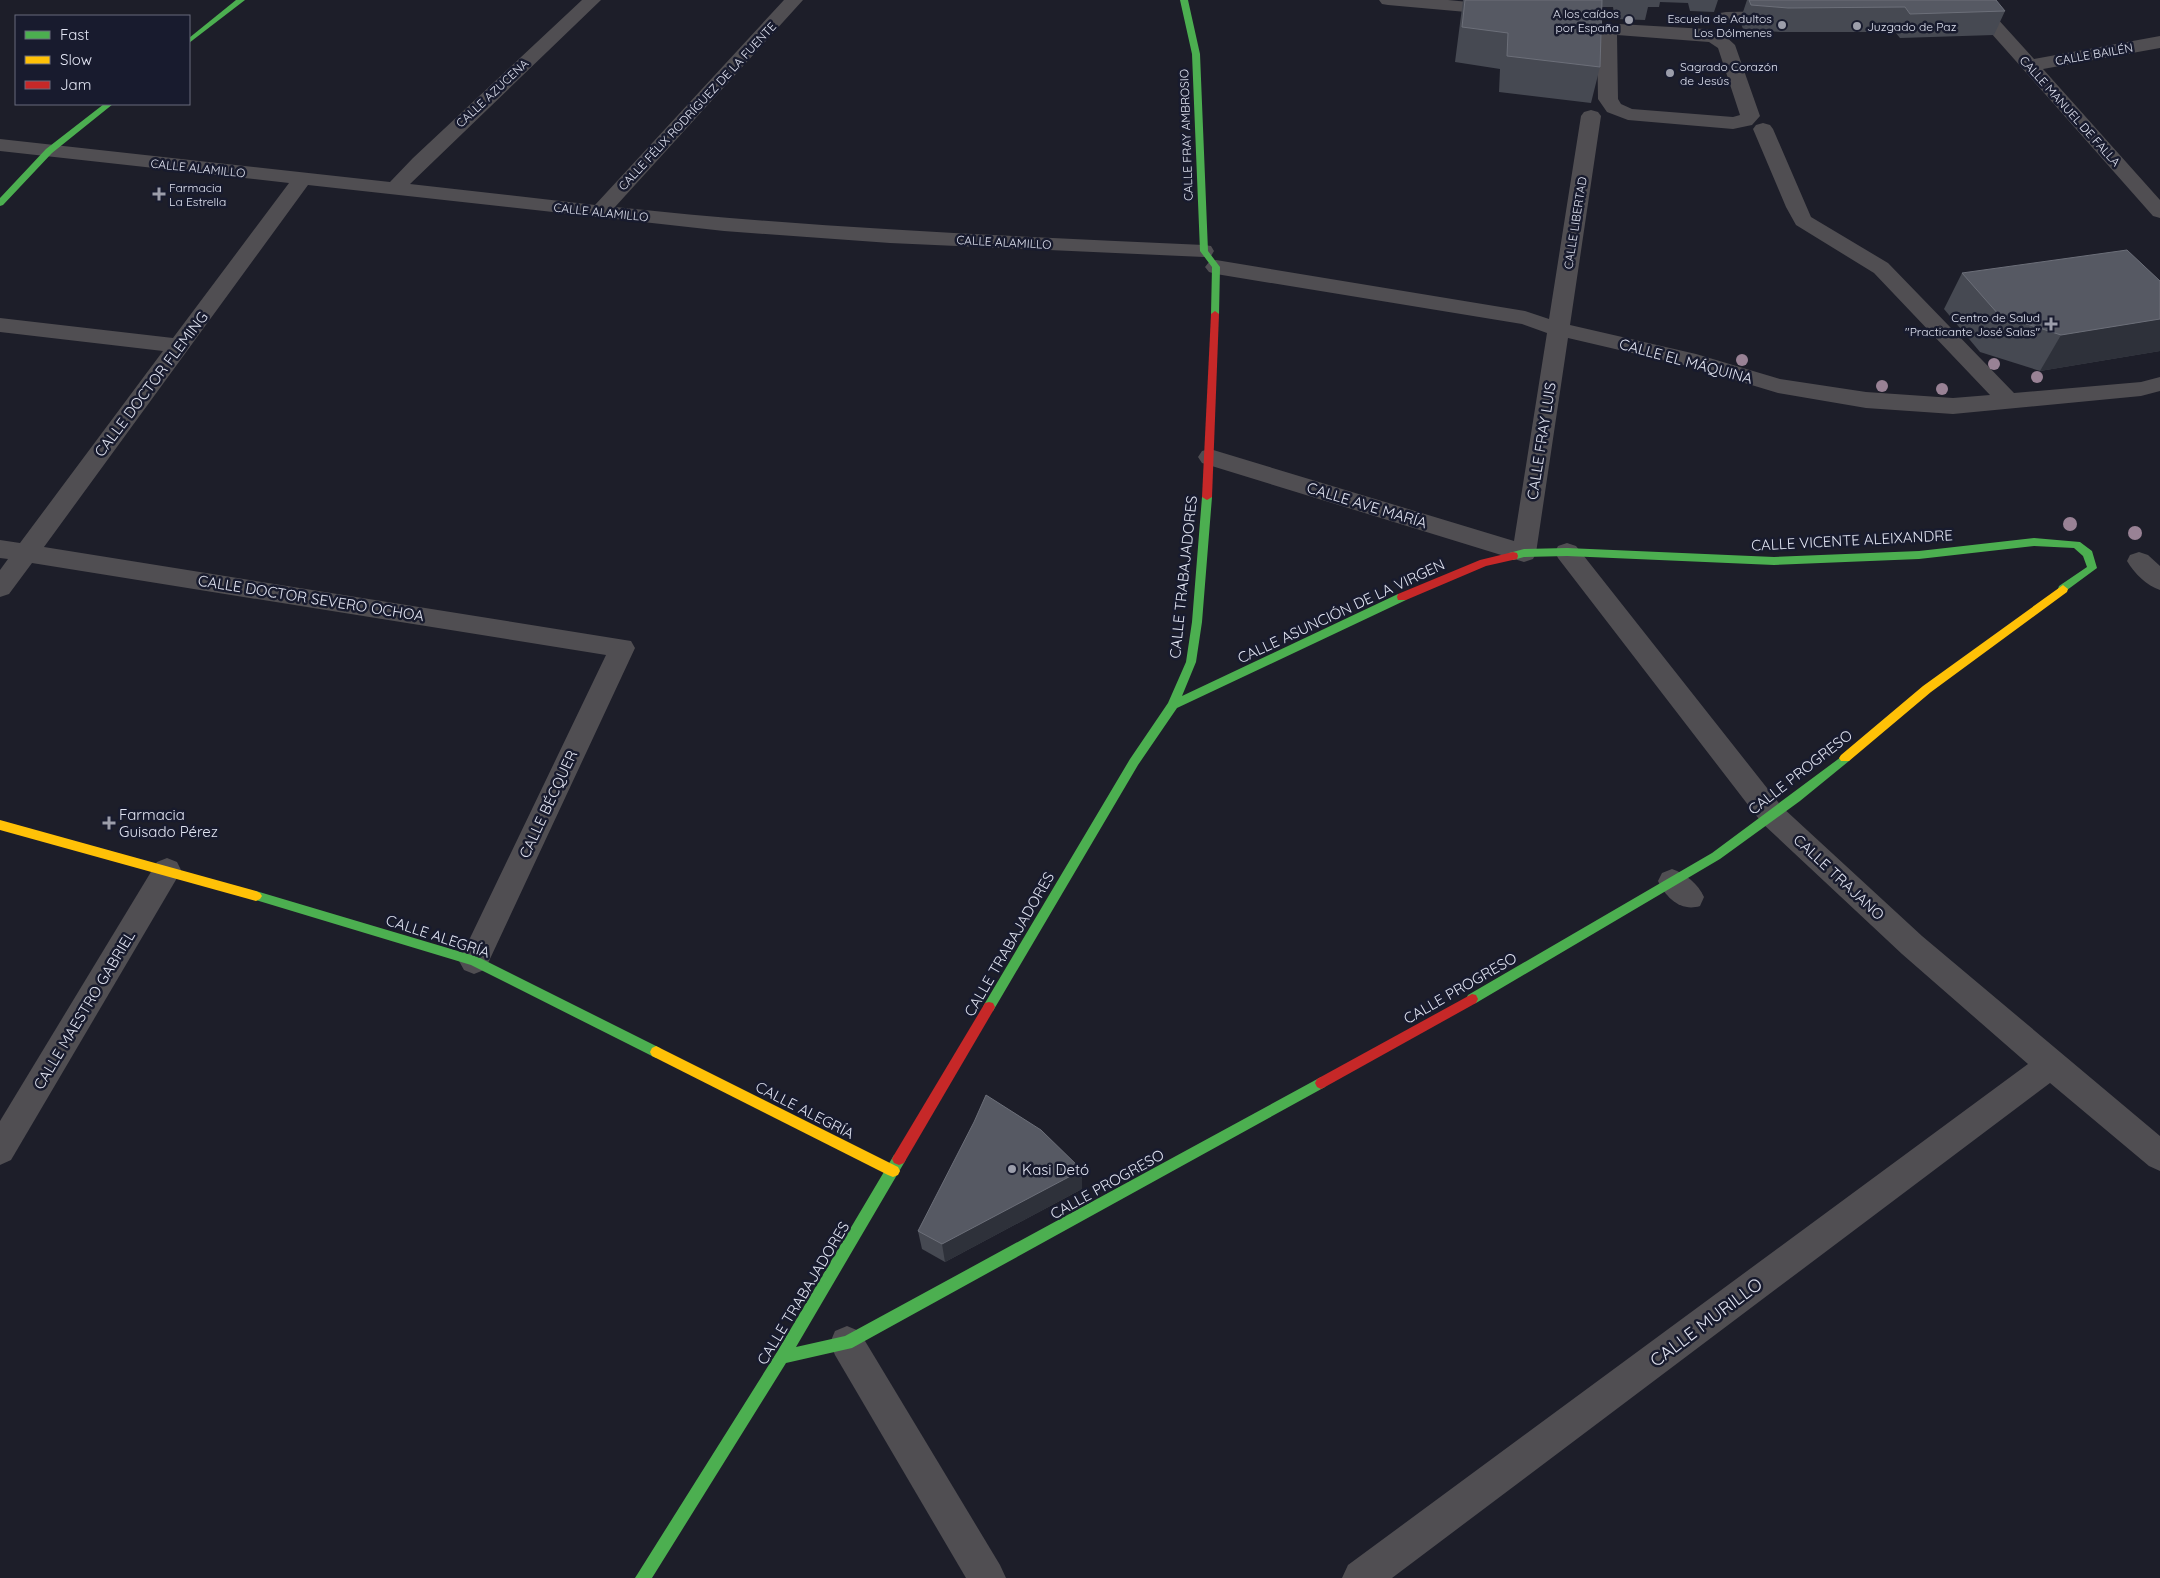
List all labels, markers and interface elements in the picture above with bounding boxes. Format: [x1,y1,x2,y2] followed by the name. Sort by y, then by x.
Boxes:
[1553,6,1619,35] place label: A los caídos por España
[1667,11,1772,40] place label: Escuela de Adultos Los Dólmenes
[1623,14,1635,26] marker: A los caídos por España
[15,15,190,105] legend
[615,19,779,193] street label: CALLE FÉLIX RODRÍGUEZ DE LA FUENTE
[1776,19,1788,31] marker: Escuela de Adultos Los Dólmenes
[1867,19,1957,34] place label: Juzgado de Paz
[1851,20,1863,32] marker: Juzgado de Paz
[60,25,89,44] text: Fast
[2054,40,2134,68] street label: CALLE BAILÉN
[60,50,92,69] text: Slow
[2016,53,2124,169] street label: CALLE MANUEL DE FALLA
[453,55,532,130] street label: CALLE AZUCENA
[1680,59,1778,88] place label: Sagrado Corazón de Jesús
[1664,67,1676,79] marker: Sagrado Corazón de Jesús
[1176,69,1196,201] street label: CALLE FRAY AMBROSIO
[60,75,91,94] text: Jam
[150,156,246,180] street label: CALLE ALAMILLO
[1560,175,1590,270] street label: CALLE LIBERTAD
[169,180,226,209] place label: Farmacia La Estrella
[153,188,165,200] marker: Farmacia La Estrella
[553,200,649,224] street label: CALLE ALAMILLO
[956,232,1052,252] street label: CALLE ALAMILLO
[90,308,212,460] street label: CALLE DOCTOR FLEMING
[1905,310,2040,339] place label: Centro de Salud "Practicante José Salas"
[2044,317,2058,331] marker: Centro de Salud "Practicante José Salas"
[1617,334,1755,388] street label: CALLE EL MÁQUINA
[1522,381,1560,501] street label: CALLE FRAY LUIS
[1305,478,1430,532] street label: CALLE AVE MARÍA
[1165,495,1201,659] street label: CALLE TRABAJADORES
[1751,525,1953,555] street label: CALLE VICENTE ALEIXANDRE
[1234,555,1448,667] street label: CALLE ASUNCIÓN DE LA VIRGEN
[197,571,426,625] street label: CALLE DOCTOR SEVERO OCHOA
[1744,725,1856,819] street label: CALLE PROGRESO
[515,747,581,861] street label: CALLE BÉCQUER
[119,805,218,841] place label: Farmacia Guisado Pérez
[103,817,115,829] marker: Farmacia Guisado Pérez
[1790,830,1888,924] street label: CALLE TRAJANO
[960,868,1058,1020] street label: CALLE TRABAJADORES
[384,910,493,962] street label: CALLE ALEGRÍA
[29,927,139,1093] street label: CALLE MAESTRO GABRIEL
[1400,948,1520,1028] street label: CALLE PROGRESO
[752,1077,858,1143] street label: CALLE ALEGRÍA
[1047,1145,1167,1223] street label: CALLE PROGRESO
[1022,1160,1089,1179] place label: Kasi Detó
[1006,1163,1018,1175] marker: Kasi Detó
[753,1218,853,1368] street label: CALLE TRABAJADORES
[1645,1272,1767,1372] street label: CALLE MURILLO

